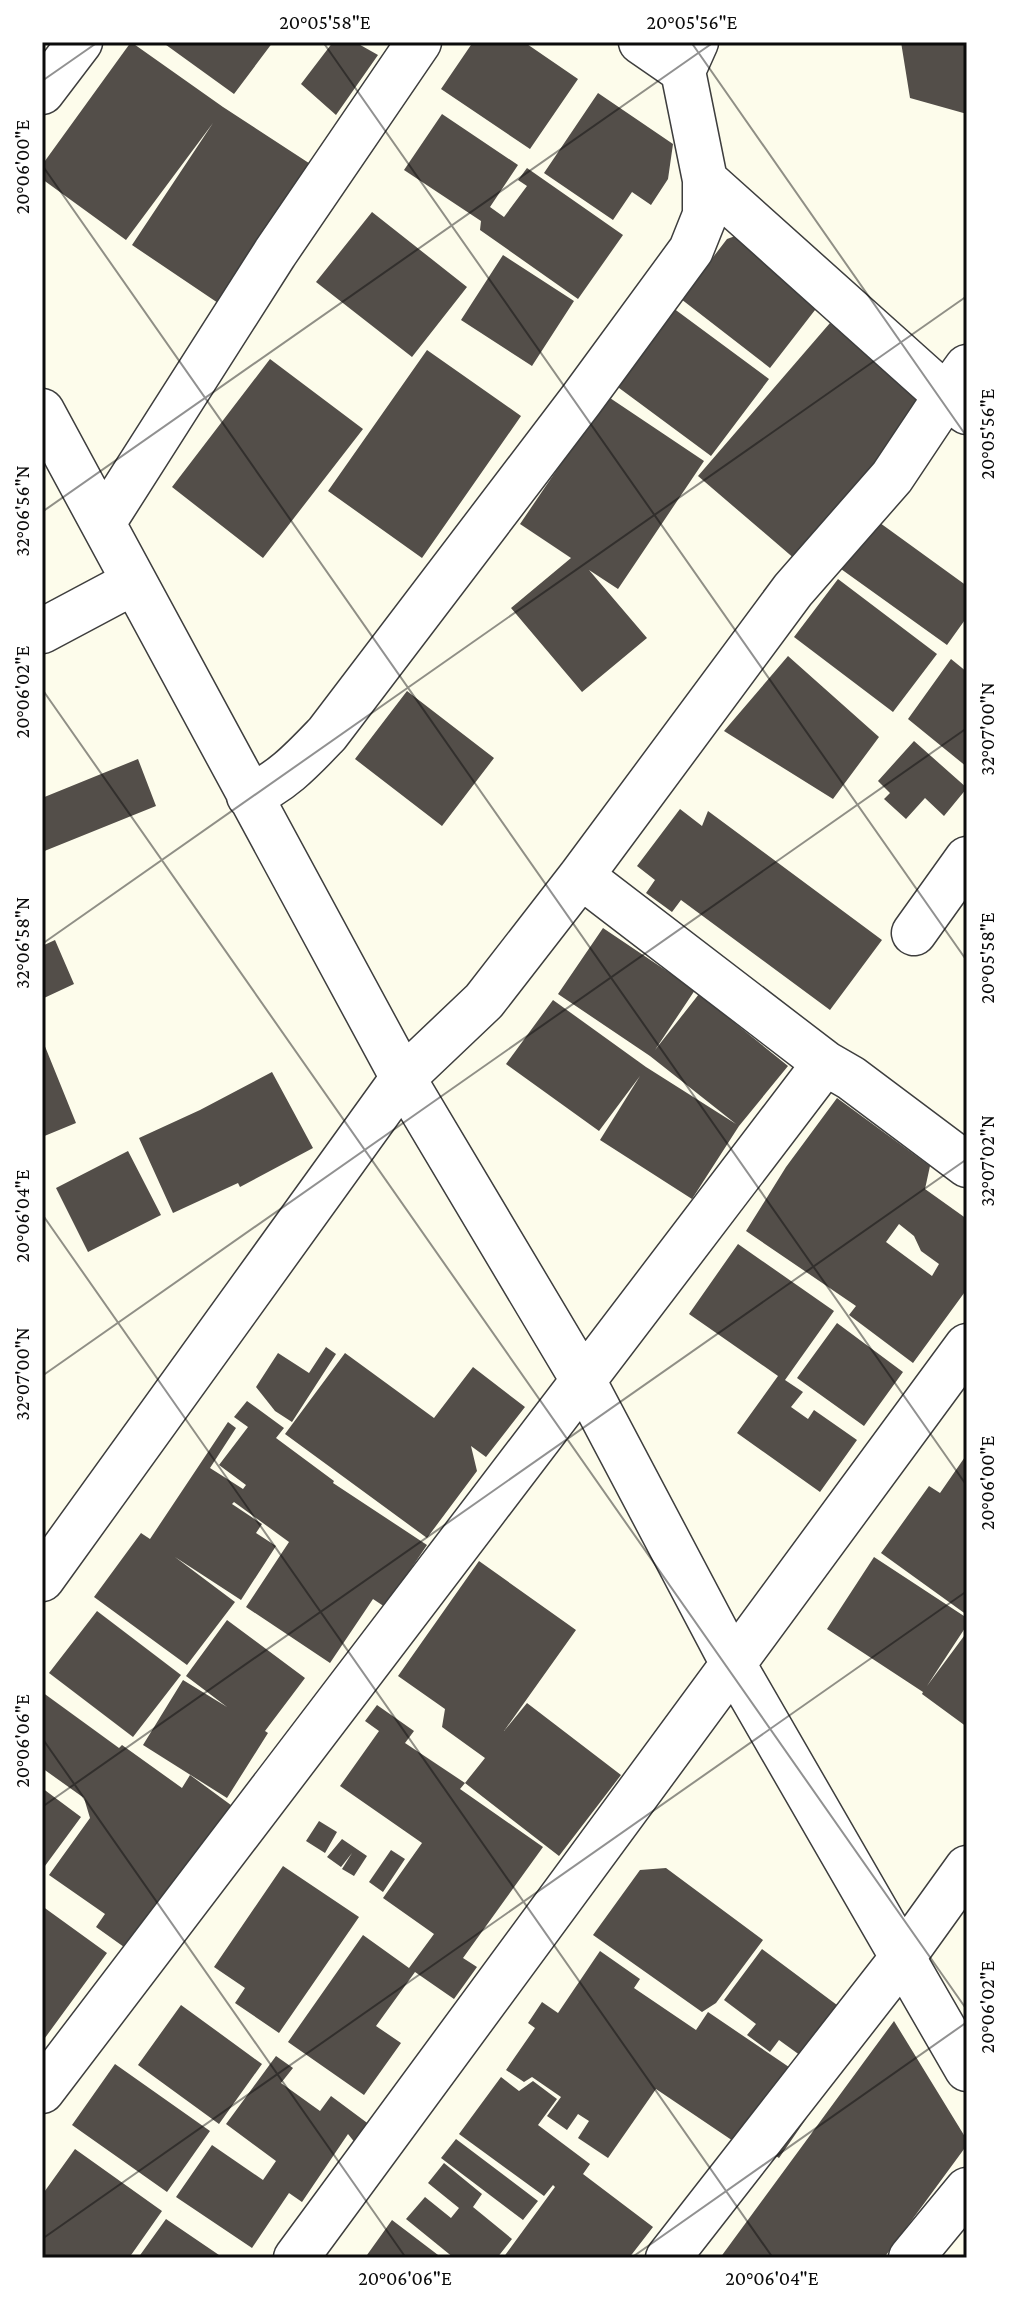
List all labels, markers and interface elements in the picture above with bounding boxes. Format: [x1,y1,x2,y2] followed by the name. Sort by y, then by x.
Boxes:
[279,11,371,33] text: 20°05'58"E
[647,11,738,33] text: 20°05'56"E
[11,120,33,214] text: 20°06'00"E
[976,388,998,479] text: 20°05'56"E
[11,465,33,557] text: 32°06'56"N
[11,645,33,738] text: 20°06'02"E
[976,682,998,776] text: 32°07'00"N
[11,897,33,989] text: 32°06'58"N
[976,912,998,1004] text: 20°05'58"E
[976,1115,998,1207] text: 32°07'02"N
[11,1169,33,1263] text: 20°06'04"E
[11,1327,33,1421] text: 32°07'00"N
[976,1436,998,1530] text: 20°06'00"E
[11,1694,33,1788] text: 20°06'06"E
[976,1960,998,2053] text: 20°06'02"E
[358,2267,452,2289] text: 20°06'06"E
[725,2267,819,2289] text: 20°06'04"E

